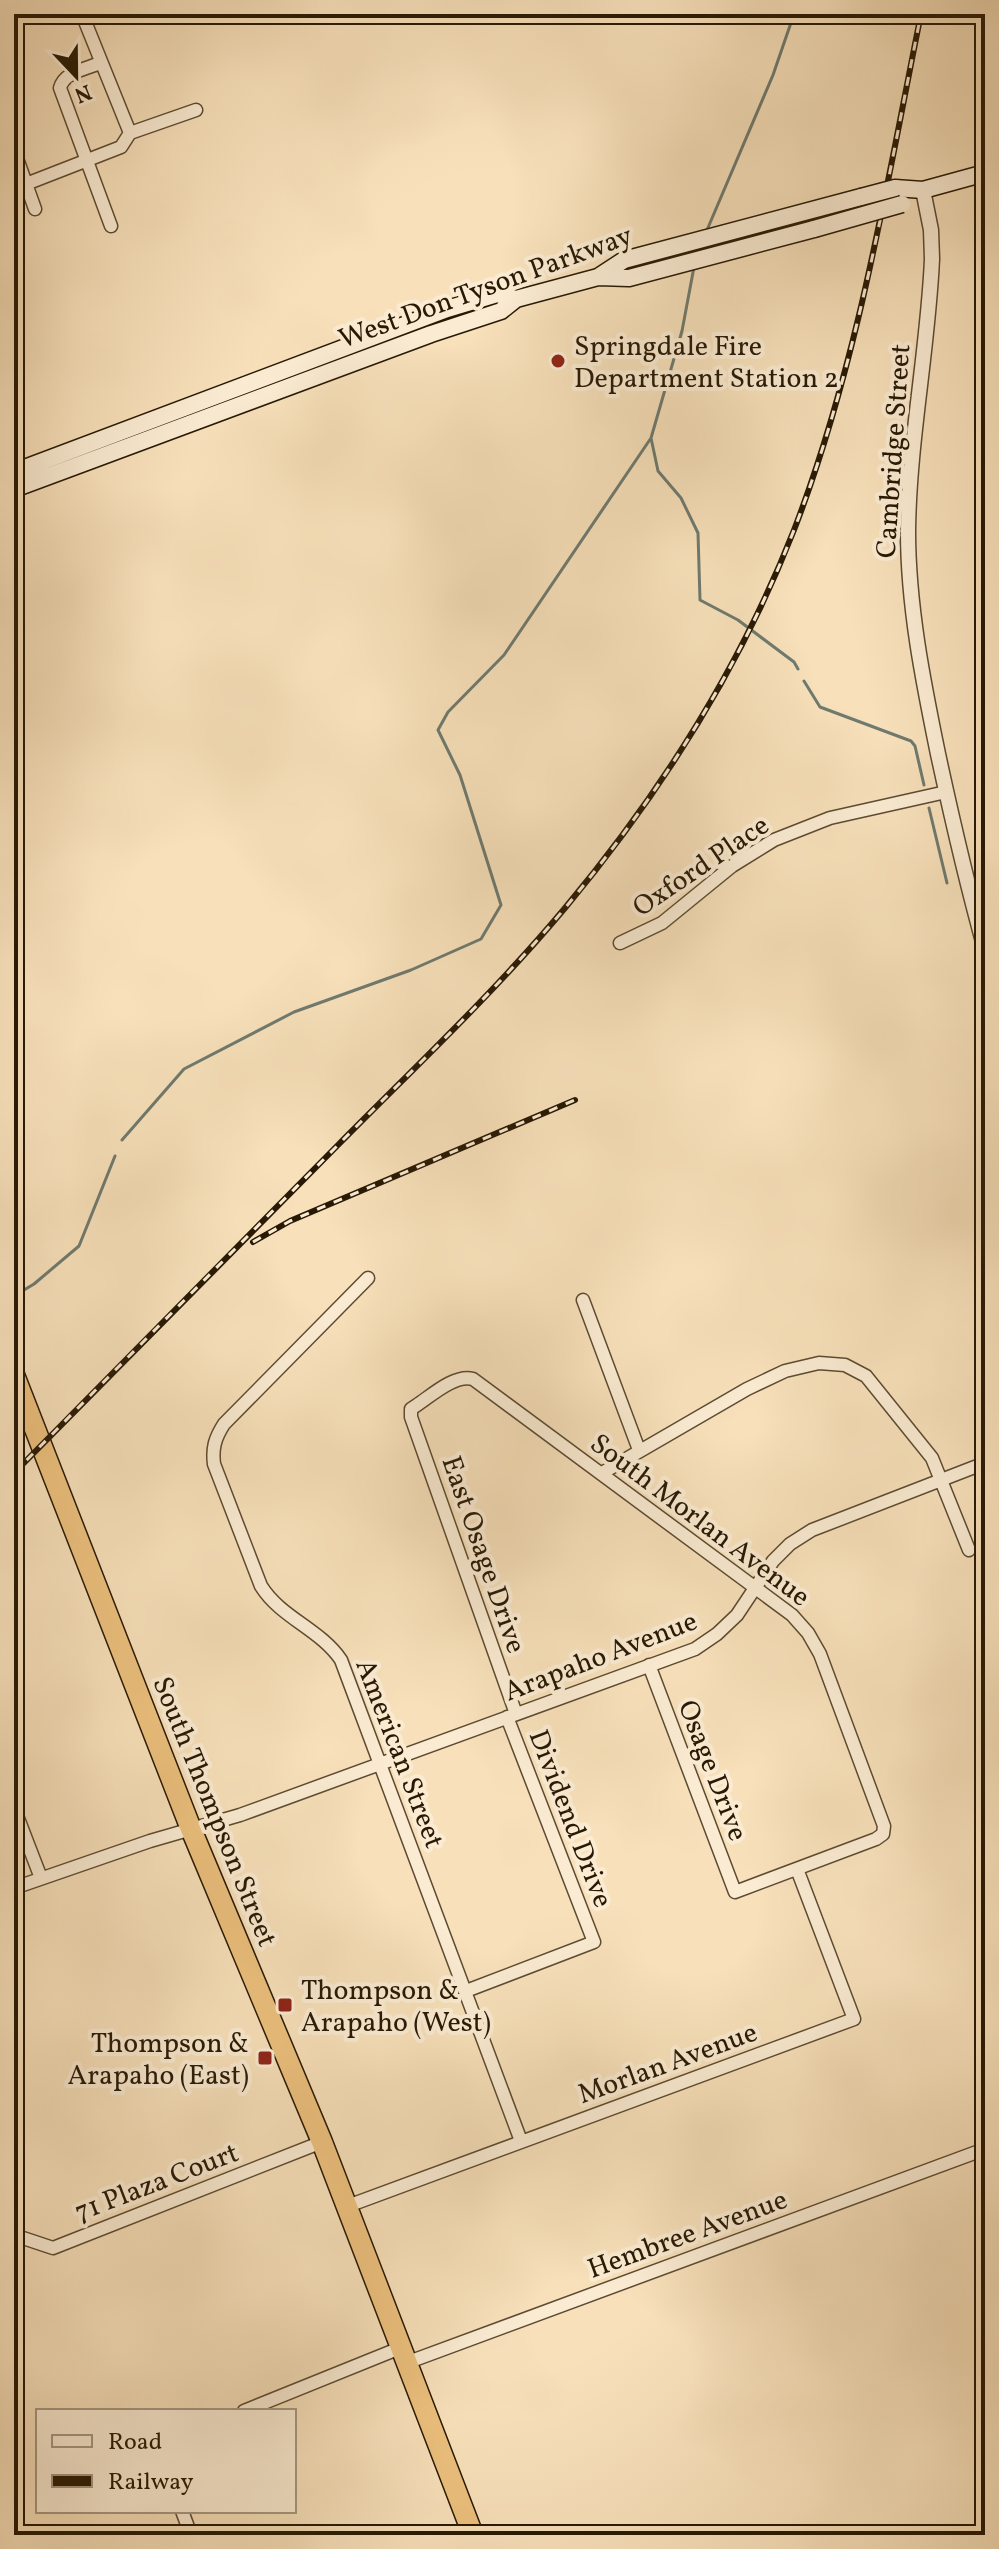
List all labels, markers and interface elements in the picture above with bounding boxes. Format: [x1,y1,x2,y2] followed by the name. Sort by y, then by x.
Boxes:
[36,36,116,116] north arrow
[69,75,96,110] text: N
[334,217,638,360] street label: West Don Tyson Parkway
[574,328,839,399] place label: Springdale Fire Department Station 2
[868,343,921,560] street label: Cambridge Street
[549,352,567,370] marker: Springdale Fire Department Station 2
[625,807,777,927] street label: Oxford Place
[581,1425,818,1617] street label: South Morlan Avenue
[431,1451,535,1659] street label: East Osage Drive
[499,1603,703,1712] street label: Arapaho Avenue
[345,1654,453,1854] street label: American Street
[142,1671,286,1953] street label: South Thompson Street
[667,1695,756,1847] street label: Osage Drive
[518,1724,621,1913] street label: Dividend Drive
[301,1972,491,2043] place label: Thompson & Arapaho (West)
[276,1996,294,2014] marker: Thompson & Arapaho (West)
[573,2014,763,2115] street label: Morlan Avenue
[68,2025,249,2096] place label: Thompson & Arapaho (East)
[256,2049,274,2067] marker: Thompson & Arapaho (East)
[69,2134,245,2232] street label: 71 Plaza Court
[583,2181,793,2290] street label: Hembree Avenue
[36,2409,296,2513] legend
[108,2426,162,2460] text: Road
[108,2466,194,2500] text: Railway

